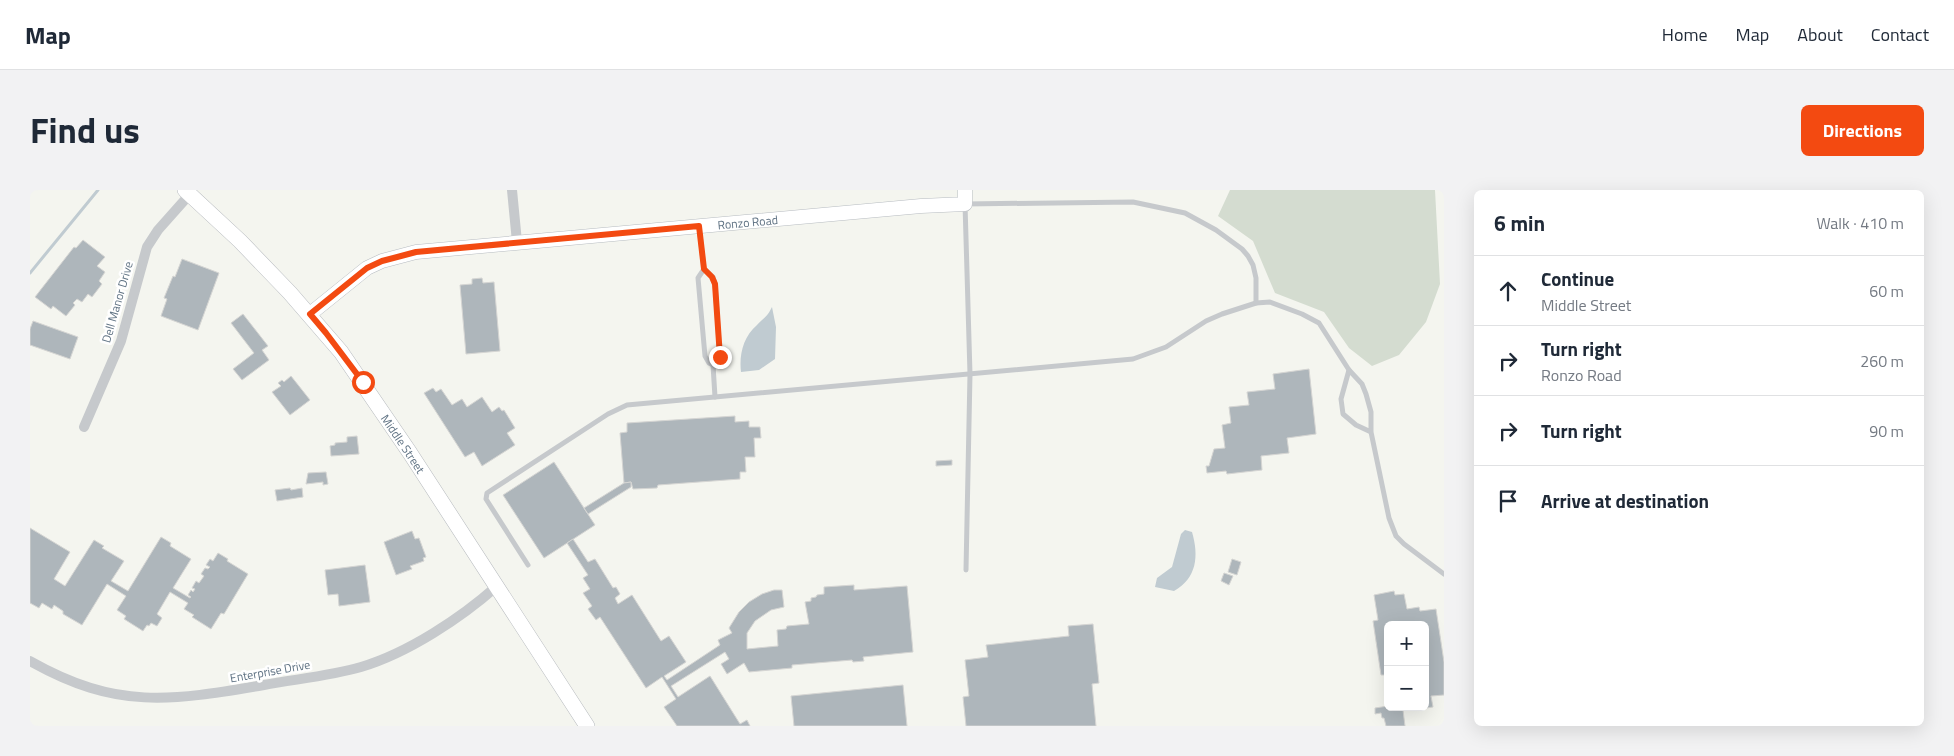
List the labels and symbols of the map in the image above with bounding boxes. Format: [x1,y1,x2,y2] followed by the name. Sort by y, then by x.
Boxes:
[717,210,779,234] street label: Ronzo Road
[96,259,138,345] street label: Dell Manor Drive
[709,346,732,369] route end
[352,371,375,394] route start
[377,410,431,478] street label: Middle Street
[228,655,312,687] street label: Enterprise Drive

